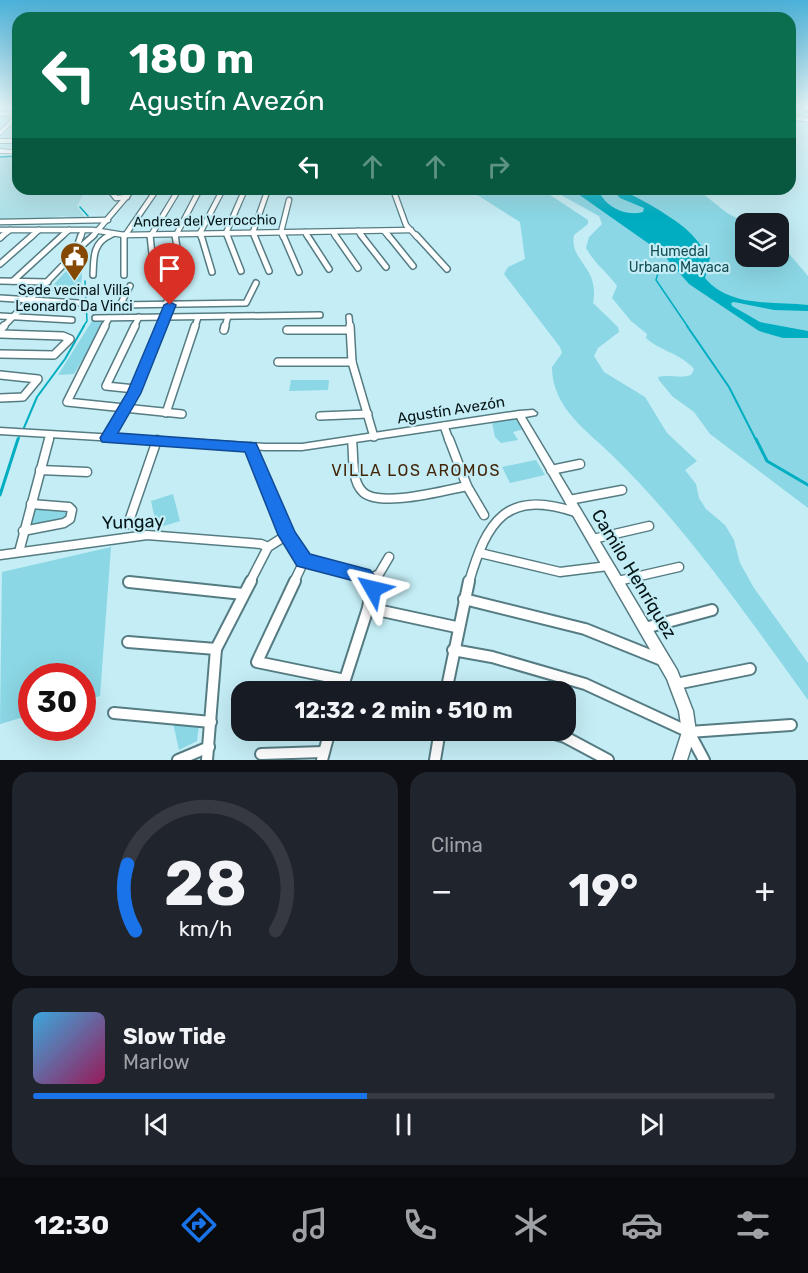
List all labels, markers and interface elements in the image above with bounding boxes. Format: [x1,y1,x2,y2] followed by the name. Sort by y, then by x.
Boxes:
[129,34,254,84] text: 180 m
[30,36,108,114] icon: left
[129,85,325,117] text: Agustín Avezón
[293,150,326,183] icon: left
[356,150,389,183] icon: ahead
[419,150,452,183] icon: ahead
[482,150,515,183] icon: right
[133,211,277,231] street label: Andrea del Verrocchio
[735,213,789,267] map controls
[735,213,789,267] button: layers
[58,240,90,282] public building icon: Sede vecinal Villa Leonardo Da Vinci
[144,243,195,305] pin
[629,243,729,276] park label: Humedal Urbano Mayaca
[153,252,186,285] icon: arrive
[15,282,133,315] place label: Sede vecinal Villa Leonardo Da Vinci
[396,393,506,427] street label: Agustín Avezón
[331,461,501,480] district label: VILLA LOS AROMOS
[587,505,681,643] street label: Camilo Henríquez
[101,510,165,534] street label: Yungay
[341,557,405,621] position arrow
[18,663,96,741] speed limit sign: 30
[294,697,513,724] text: 12:32 · 2 min · 510 m
[431,833,483,857] text: Clima
[164,847,246,921] text: 28
[569,864,638,917] text: 19°
[431,871,452,910] text: −
[754,871,775,910] text: +
[178,916,232,941] text: km/h
[123,1023,226,1050] text: Slow Tide
[123,1050,190,1074] text: Marlow
[140,1108,173,1141] icon: previous
[387,1108,420,1141] icon: pause
[635,1108,668,1141] icon: next
[178,1204,220,1246] icon: directions
[289,1204,331,1246] icon: music
[399,1204,441,1246] icon: phone
[510,1204,552,1246] icon: climate
[621,1204,663,1246] icon: car
[732,1204,774,1246] icon: filters
[34,1209,109,1241] text: 12:30

